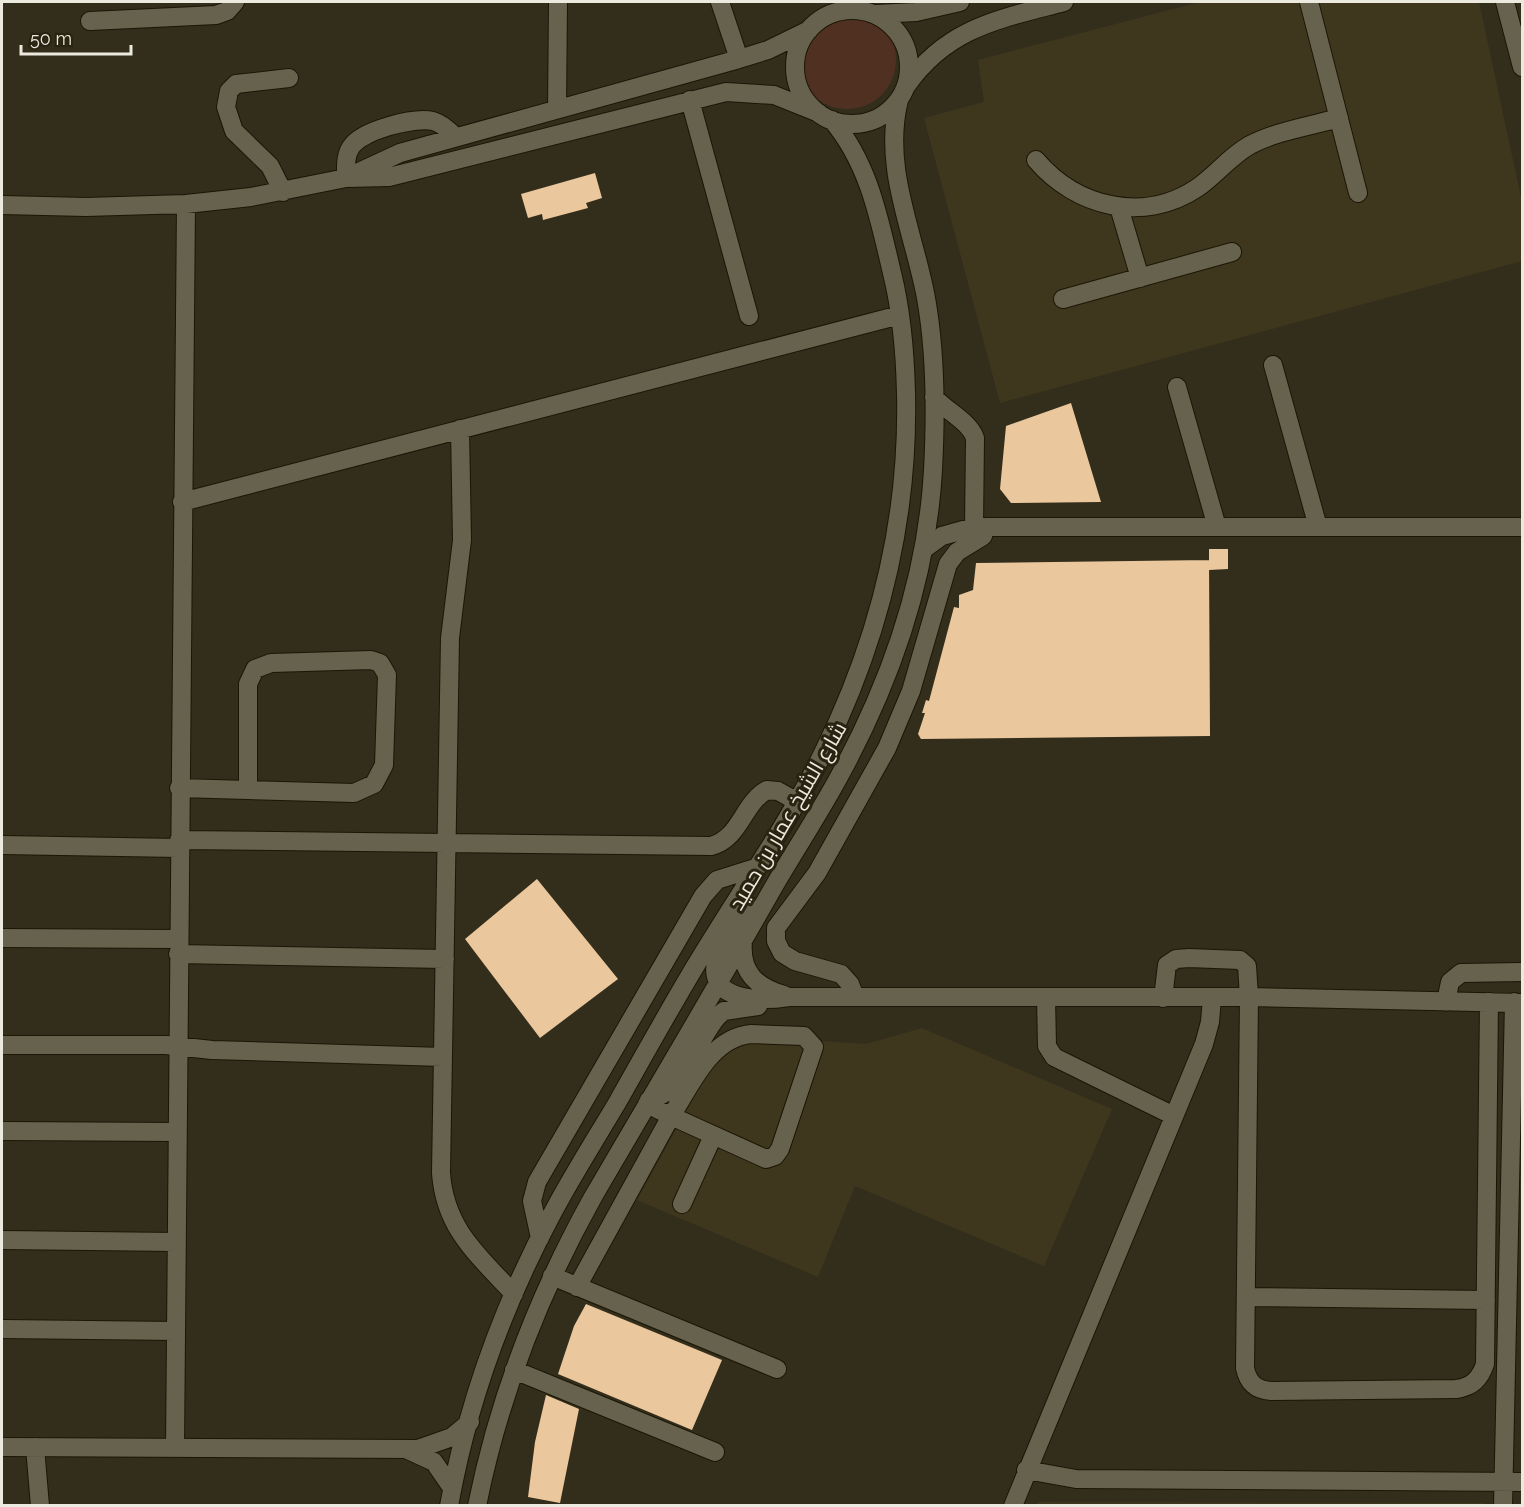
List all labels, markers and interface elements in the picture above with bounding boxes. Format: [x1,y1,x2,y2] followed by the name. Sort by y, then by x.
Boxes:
[21,18,130,56] scale bar
[30,28,72,49] text: 50 m
[724,717,853,915] street label: شارع الشيخ عمار بن حميد

